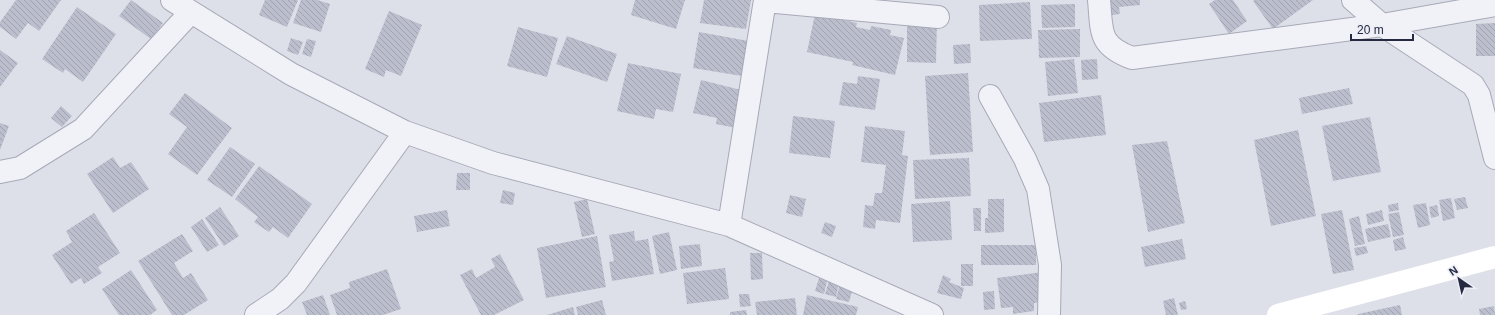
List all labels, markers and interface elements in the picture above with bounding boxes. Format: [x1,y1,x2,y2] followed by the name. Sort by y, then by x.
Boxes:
[1351,16,1413,42] scale bar
[1357,23,1384,37] text: 20 m
[1439,259,1479,299] north arrow
[1447,263,1460,278] text: N

